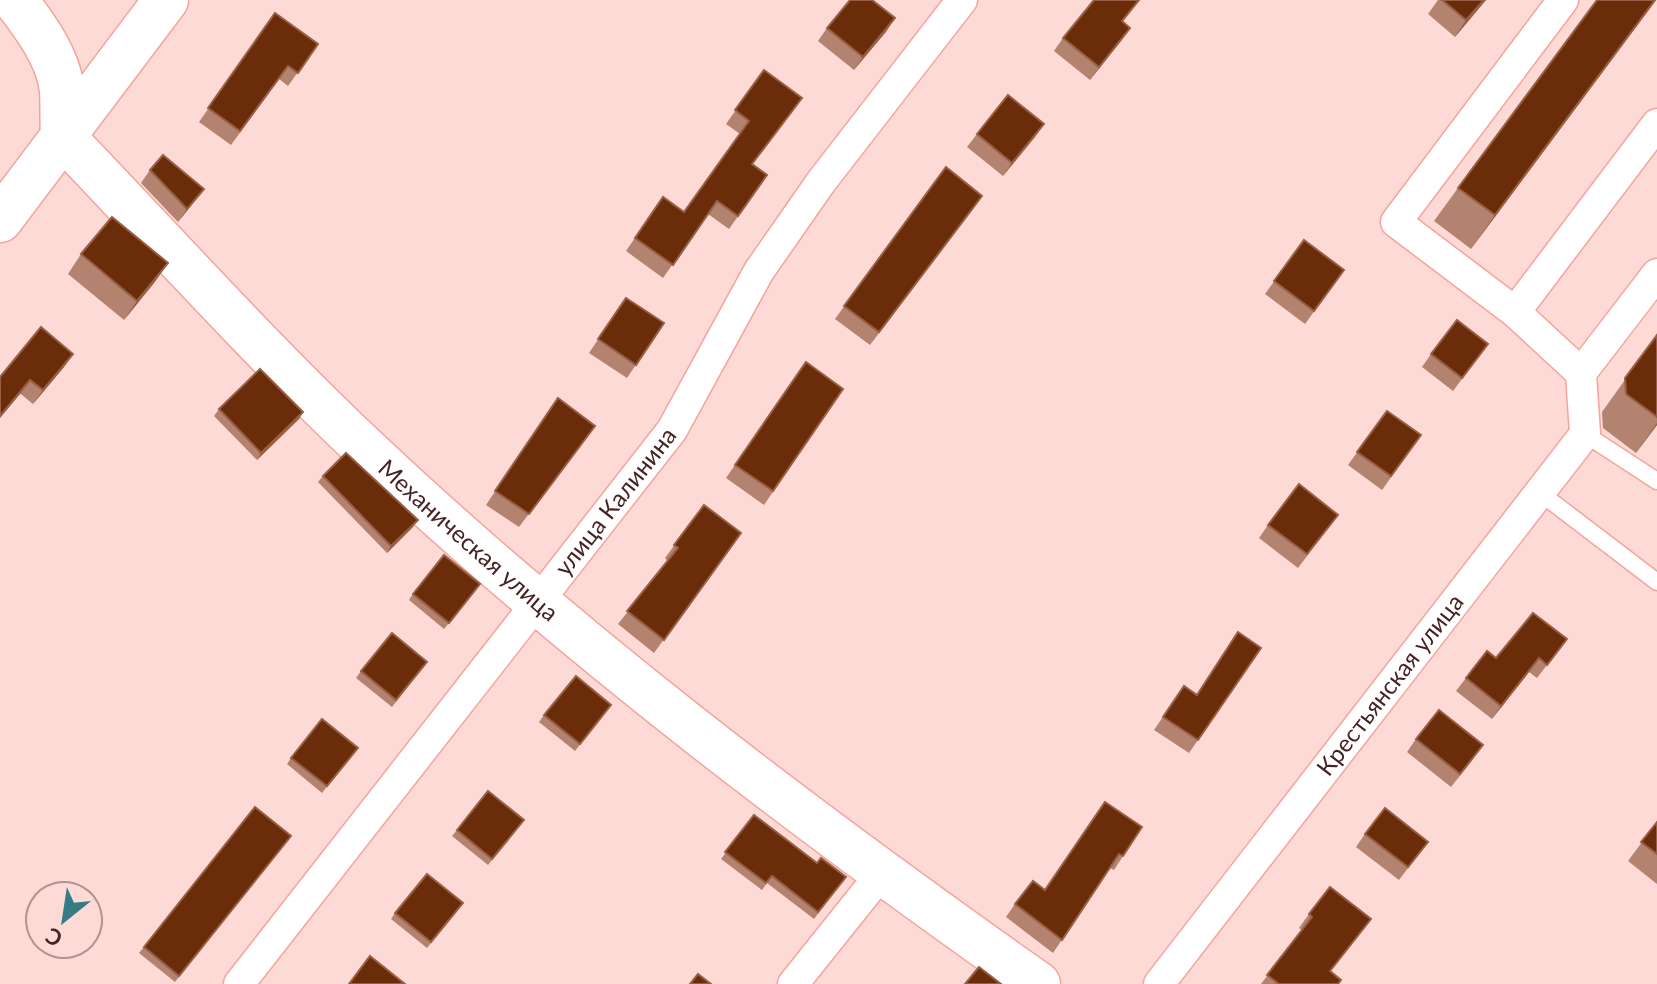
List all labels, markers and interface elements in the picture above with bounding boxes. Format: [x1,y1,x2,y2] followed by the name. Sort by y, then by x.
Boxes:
[548,421,682,581] street label: улица Калинина
[373,453,565,627] street label: Механическая улица
[1310,588,1469,781] street label: Крестьянская улица
[24,880,104,960] north arrow
[40,922,67,953] text: С

